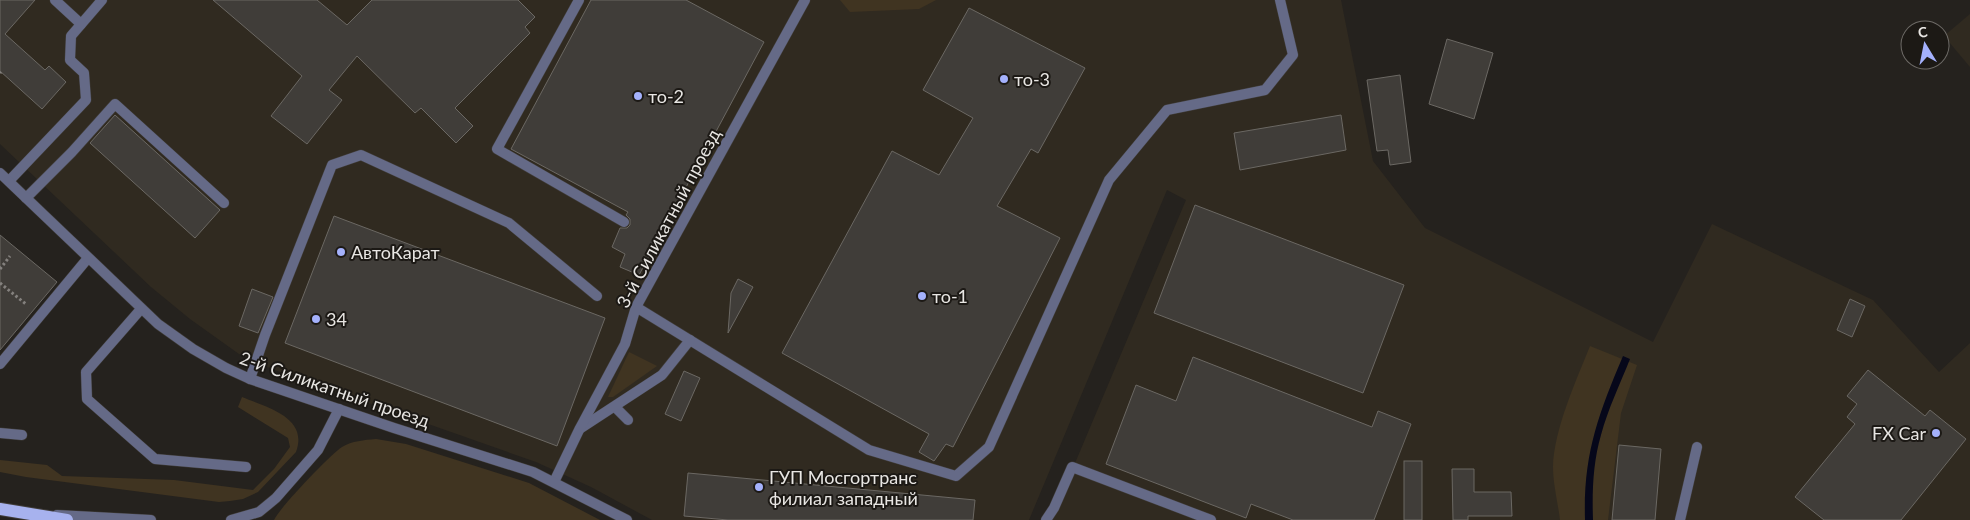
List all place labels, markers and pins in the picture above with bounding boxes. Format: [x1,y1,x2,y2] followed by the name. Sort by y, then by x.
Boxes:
[1014,68,1050,90] place label: то-3
[998,73,1010,85] marker: то-3
[648,85,684,107] place label: то-2
[632,90,644,102] marker: то-2
[351,241,440,263] place label: АвтоКарат
[335,246,347,258] marker: АвтоКарат
[932,285,968,307] place label: то-1
[916,290,928,302] marker: то-1
[326,308,347,330] place label: 34
[310,313,322,325] marker: 34
[1872,422,1926,444] place label: FX Car
[1930,427,1942,439] marker: FX Car
[769,466,918,509] place label: ГУП Мосгортранс филиал западный
[753,481,765,493] marker: ГУП Мосгортранс филиал западный

